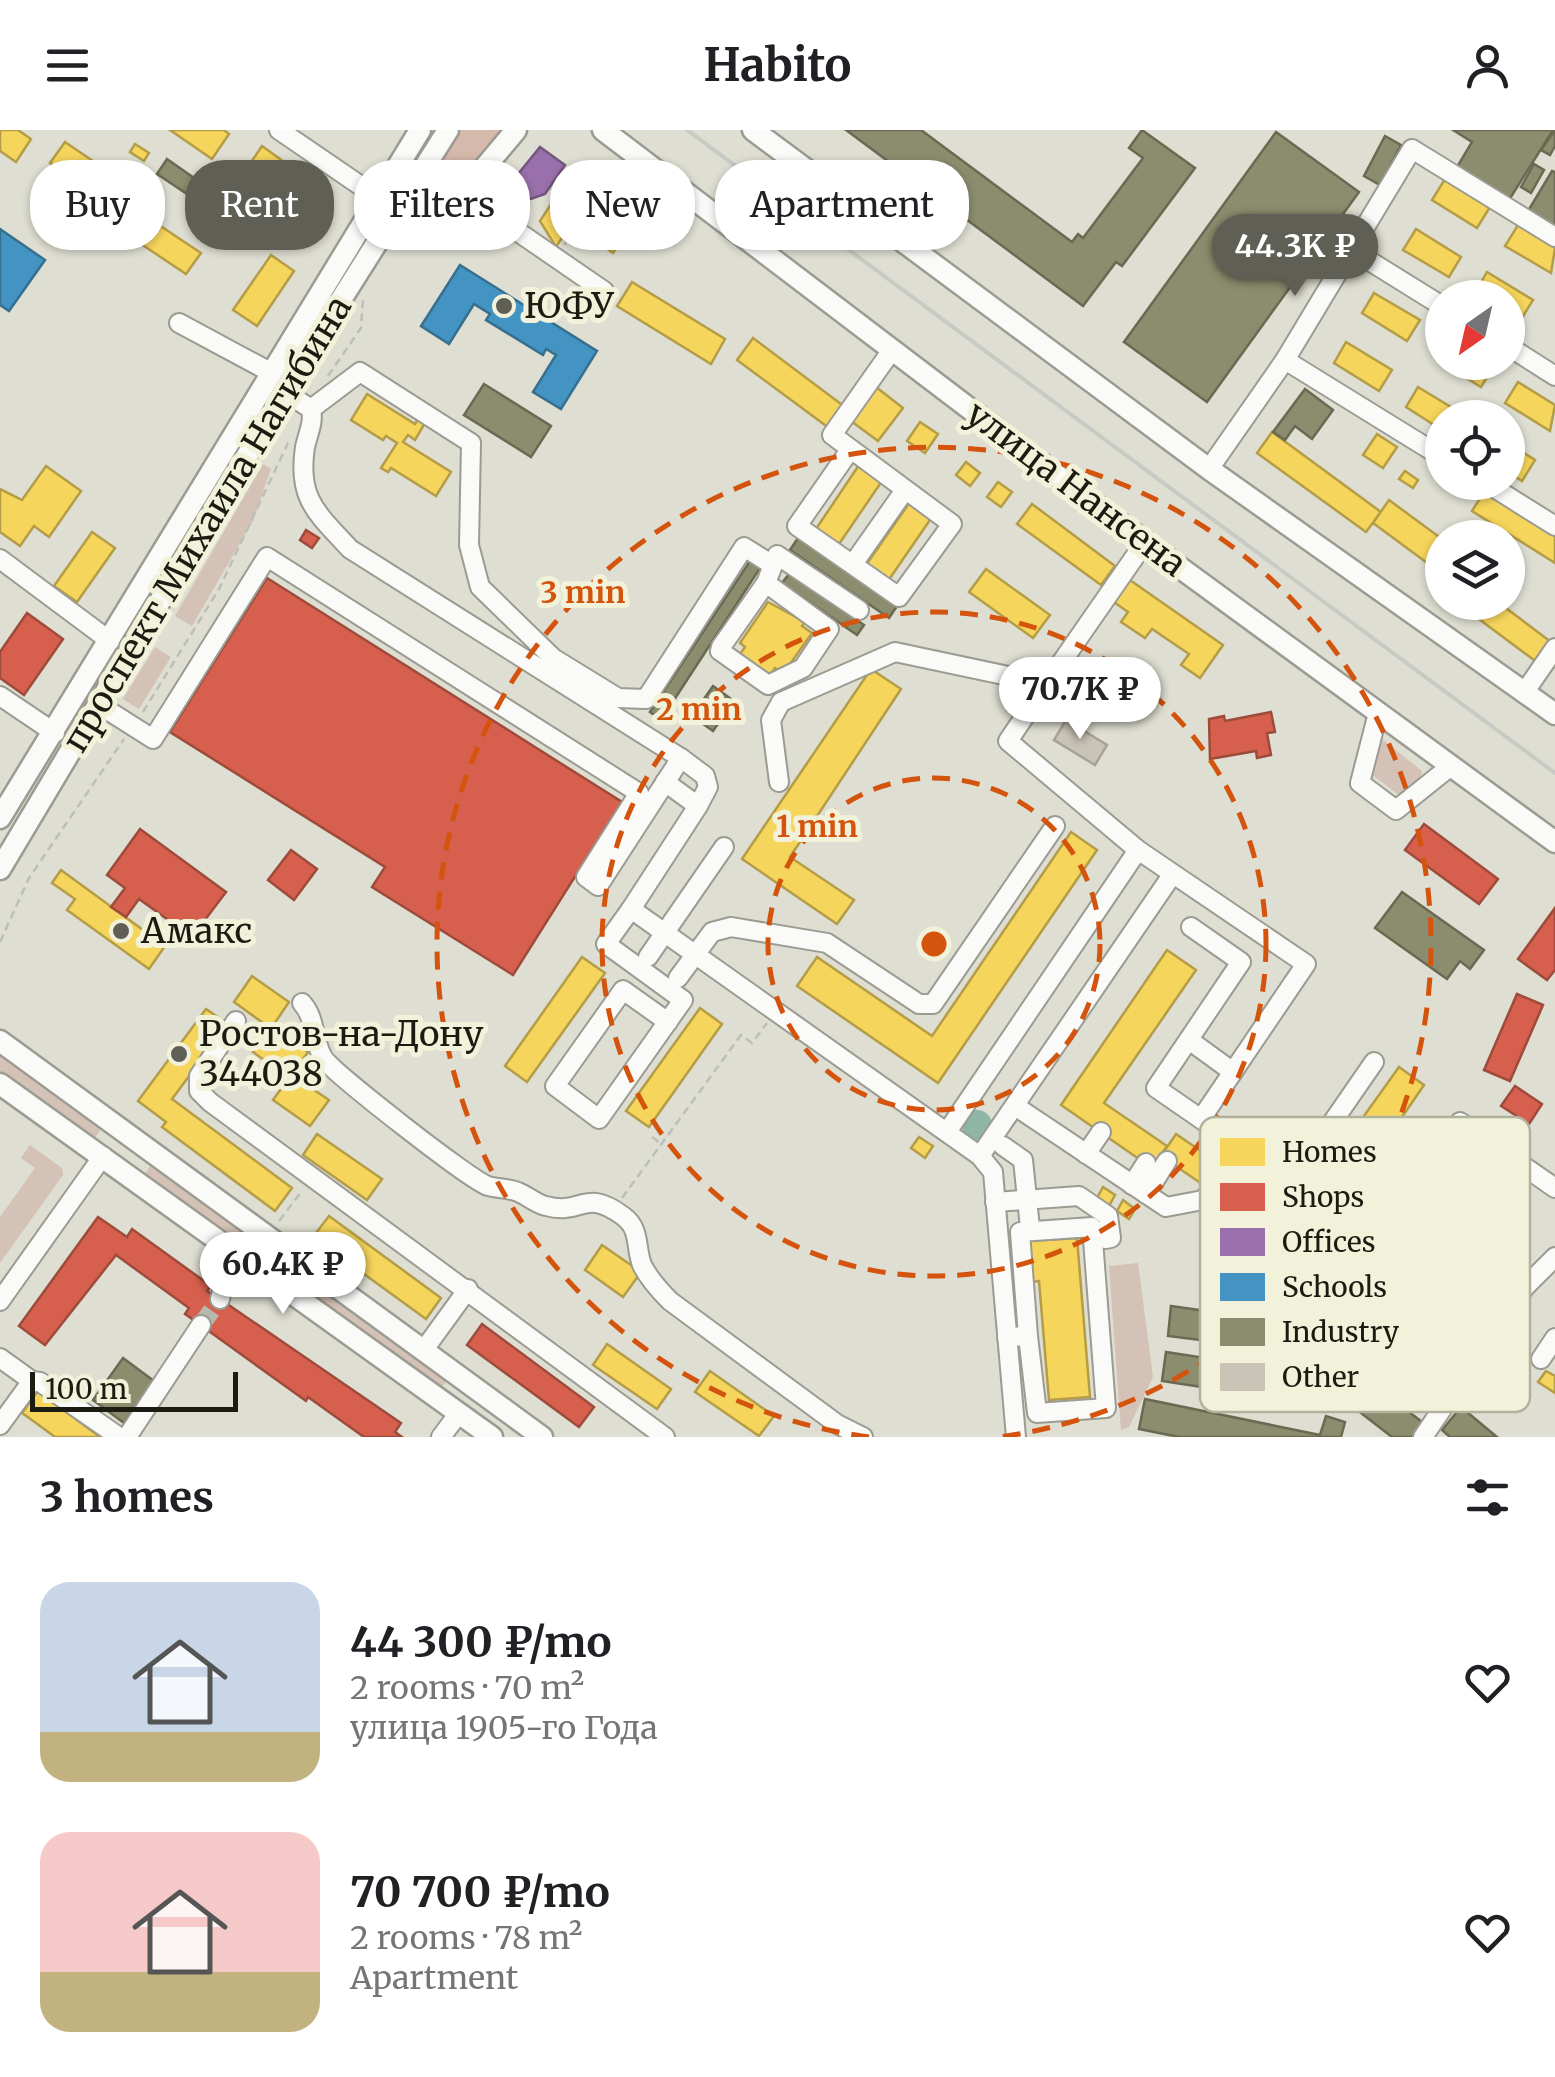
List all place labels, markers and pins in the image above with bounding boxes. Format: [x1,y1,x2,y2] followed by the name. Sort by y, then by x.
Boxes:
[1203,214,1387,299] pin: 44.3K ₽
[524,284,614,328] place label: ЮФУ
[493,295,515,317] marker: ЮФУ
[988,657,1172,742] pin: 70.7K ₽
[140,909,252,953] place label: Амакс
[110,920,132,942] marker: Амакс
[916,926,952,962] centre of rings
[199,1012,484,1096] place label: Ростов-на-Дону 344038
[168,1043,190,1065] marker: Ростов-на-Дону 344038
[191,1232,375,1317] pin: 60.4K ₽

